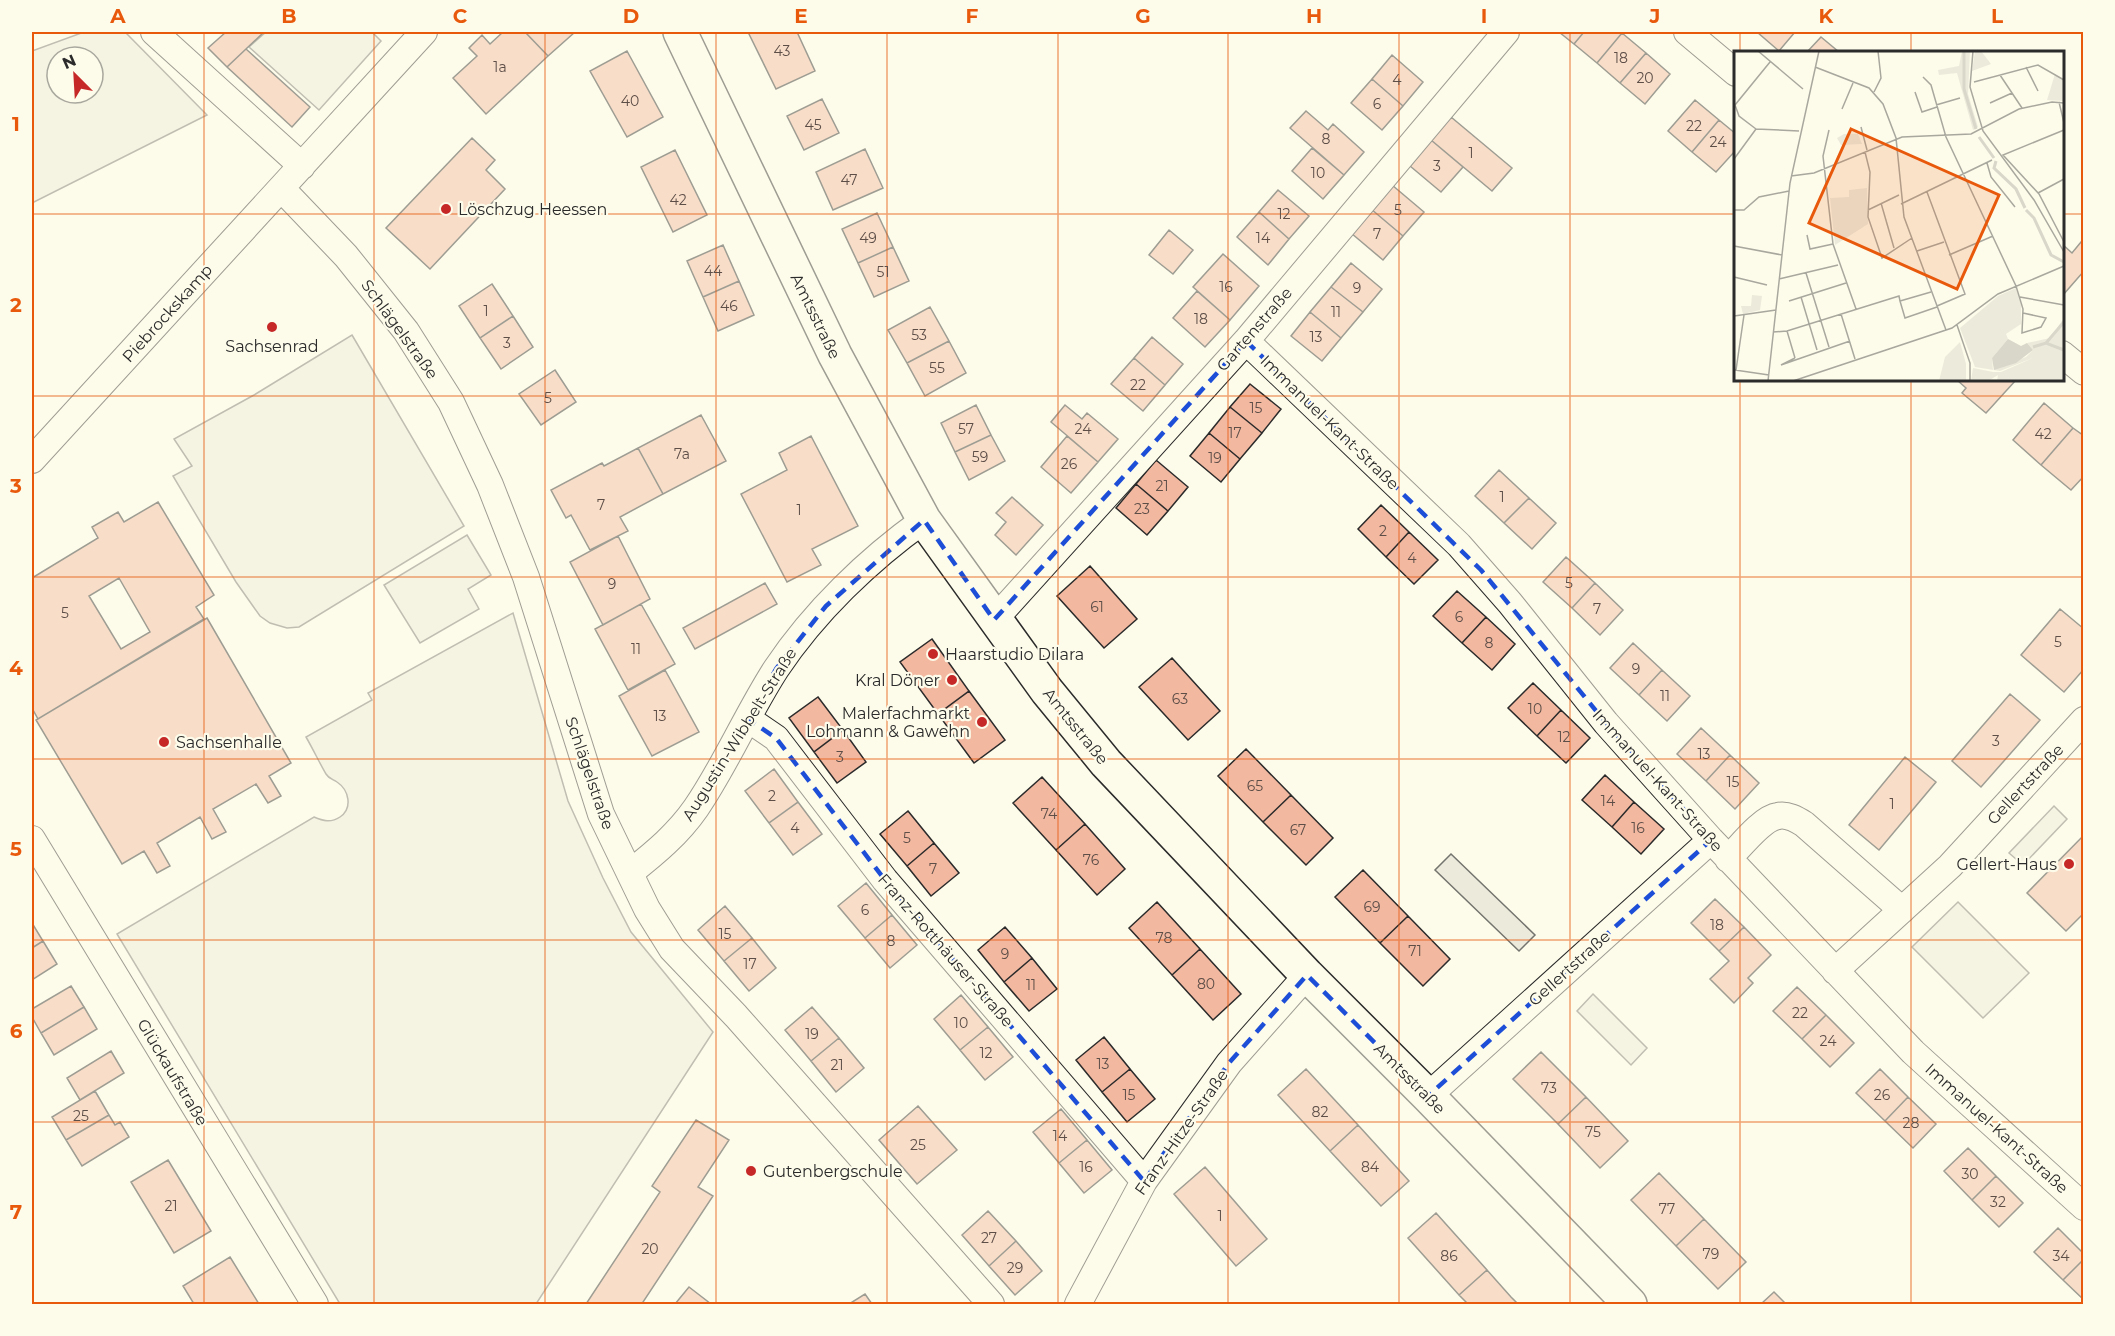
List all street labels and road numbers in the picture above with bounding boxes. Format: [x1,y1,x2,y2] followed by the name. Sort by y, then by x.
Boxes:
[118,260,216,366] street label: Piebrockskamp
[787,270,844,362] street label: Amtsstraße
[357,276,442,383] street label: Schlägelstraße
[1213,283,1296,375] street label: Gartenstraße
[1256,351,1403,494] street label: Immanuel-Kant-Straße
[678,644,801,824] street label: Augustin-Wibbelt-Straße
[1039,684,1112,768] street label: Amtsstraße
[1589,705,1727,856] street label: Immanuel-Kant-Straße
[561,714,618,832] street label: Schlägelstraße
[1983,740,2068,829] street label: Gellertstraße
[874,870,1017,1031] street label: Franz-Rotthäuser-Straße
[1525,927,1614,1010] street label: Gellertstraße
[133,1015,212,1129] street label: Glückaufstraße
[1370,1039,1449,1118] street label: Amtsstraße
[1921,1059,2072,1197] street label: Immanuel-Kant-Straße
[1131,1066,1232,1199] street label: Franz-Hitze-Straße

